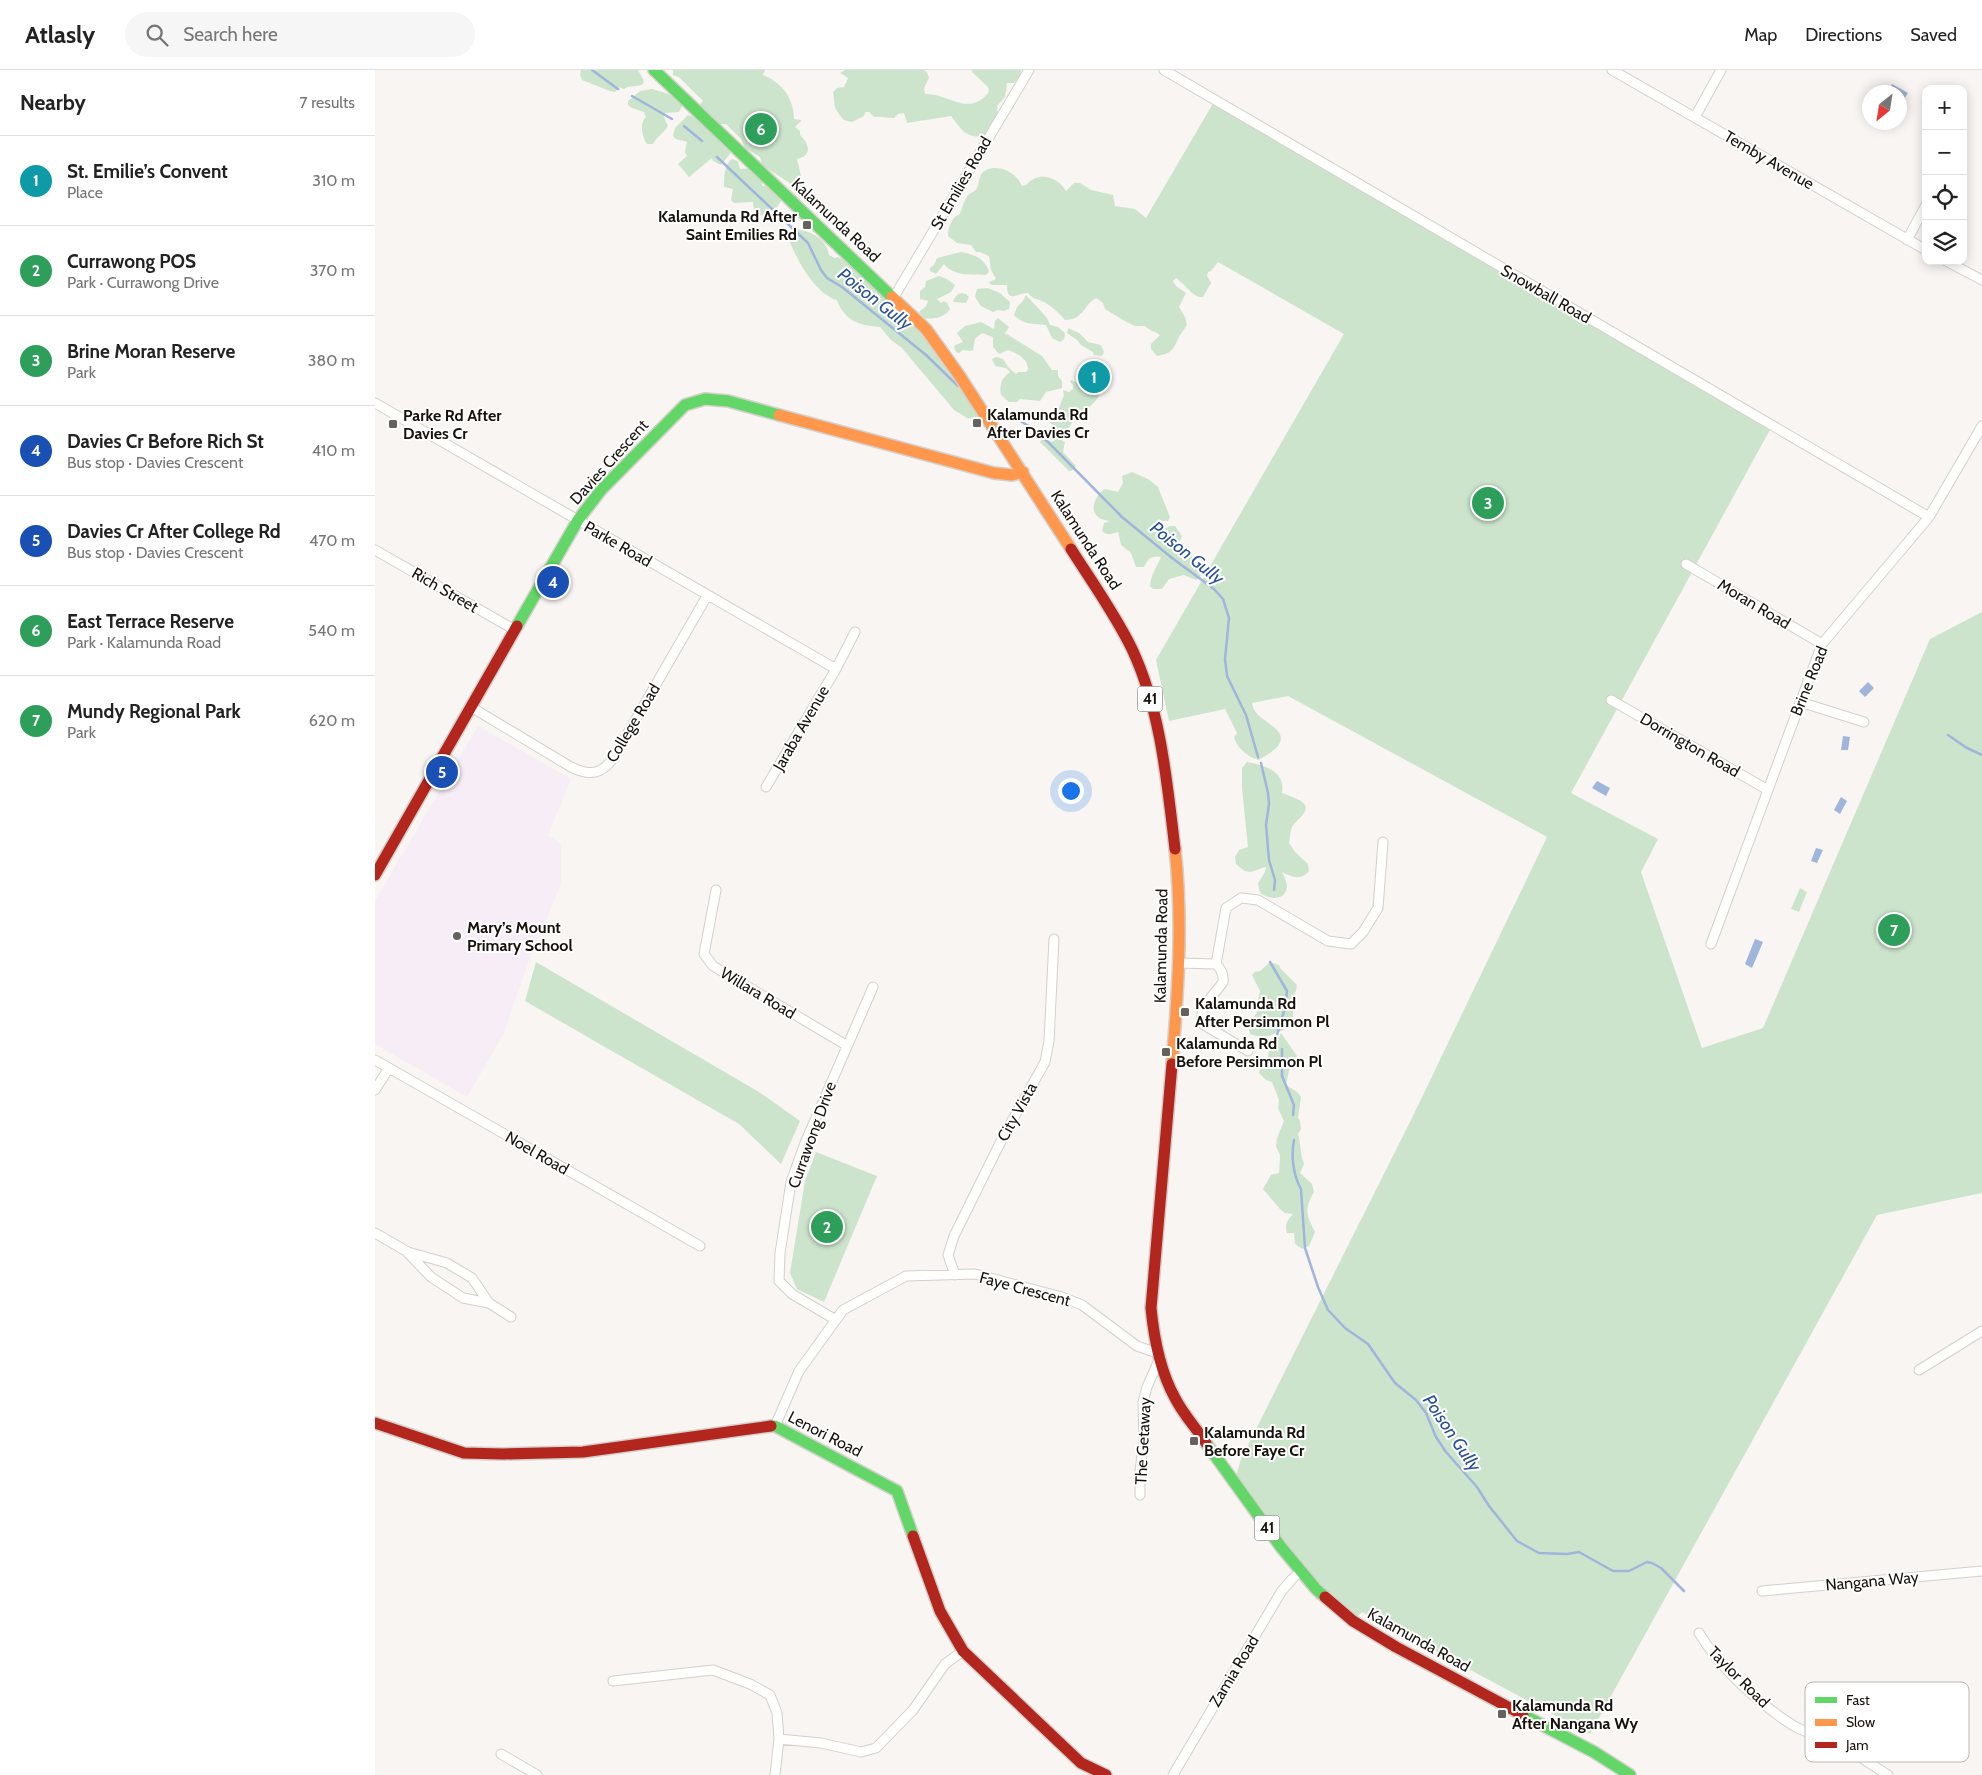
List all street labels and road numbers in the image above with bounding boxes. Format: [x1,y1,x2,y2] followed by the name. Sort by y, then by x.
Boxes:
[1721,127,1817,193] street label: Temby Avenue
[927,133,995,233] street label: St Emilies Road
[788,174,884,266] street label: Kalamunda Road
[1498,261,1594,327] street label: Snowball Road
[566,415,652,508] street label: Davies Crescent
[1047,487,1125,593] street label: Kalamunda Road
[581,517,655,571] street label: Parke Road
[408,563,482,617] street label: Rich Street
[1714,575,1794,633] street label: Moran Road
[1786,643,1832,719] street label: Brine Road
[602,680,664,766] street label: College Road
[768,682,833,775] street label: Jaraba Avenue
[1137,686,1163,712] road number: 41
[1637,709,1743,781] street label: Dorrington Road
[1151,889,1171,1003] street label: Kalamunda Road
[717,963,799,1023] street label: Willara Road
[784,1079,840,1191] street label: Currawong Drive
[993,1079,1041,1145] street label: City Vista
[502,1127,572,1179] street label: Noel Road
[977,1268,1073,1310] street label: Faye Crescent
[1131,1397,1155,1485] street label: The Getaway
[785,1407,865,1461] street label: Lenori Road
[1255,1516,1279,1540] road number: 41
[1825,1567,1919,1595] street label: Nangana Way
[1364,1604,1474,1676] street label: Kalamunda Road
[1205,1632,1263,1710] street label: Zamia Road
[1704,1642,1774,1712] street label: Taylor Road

